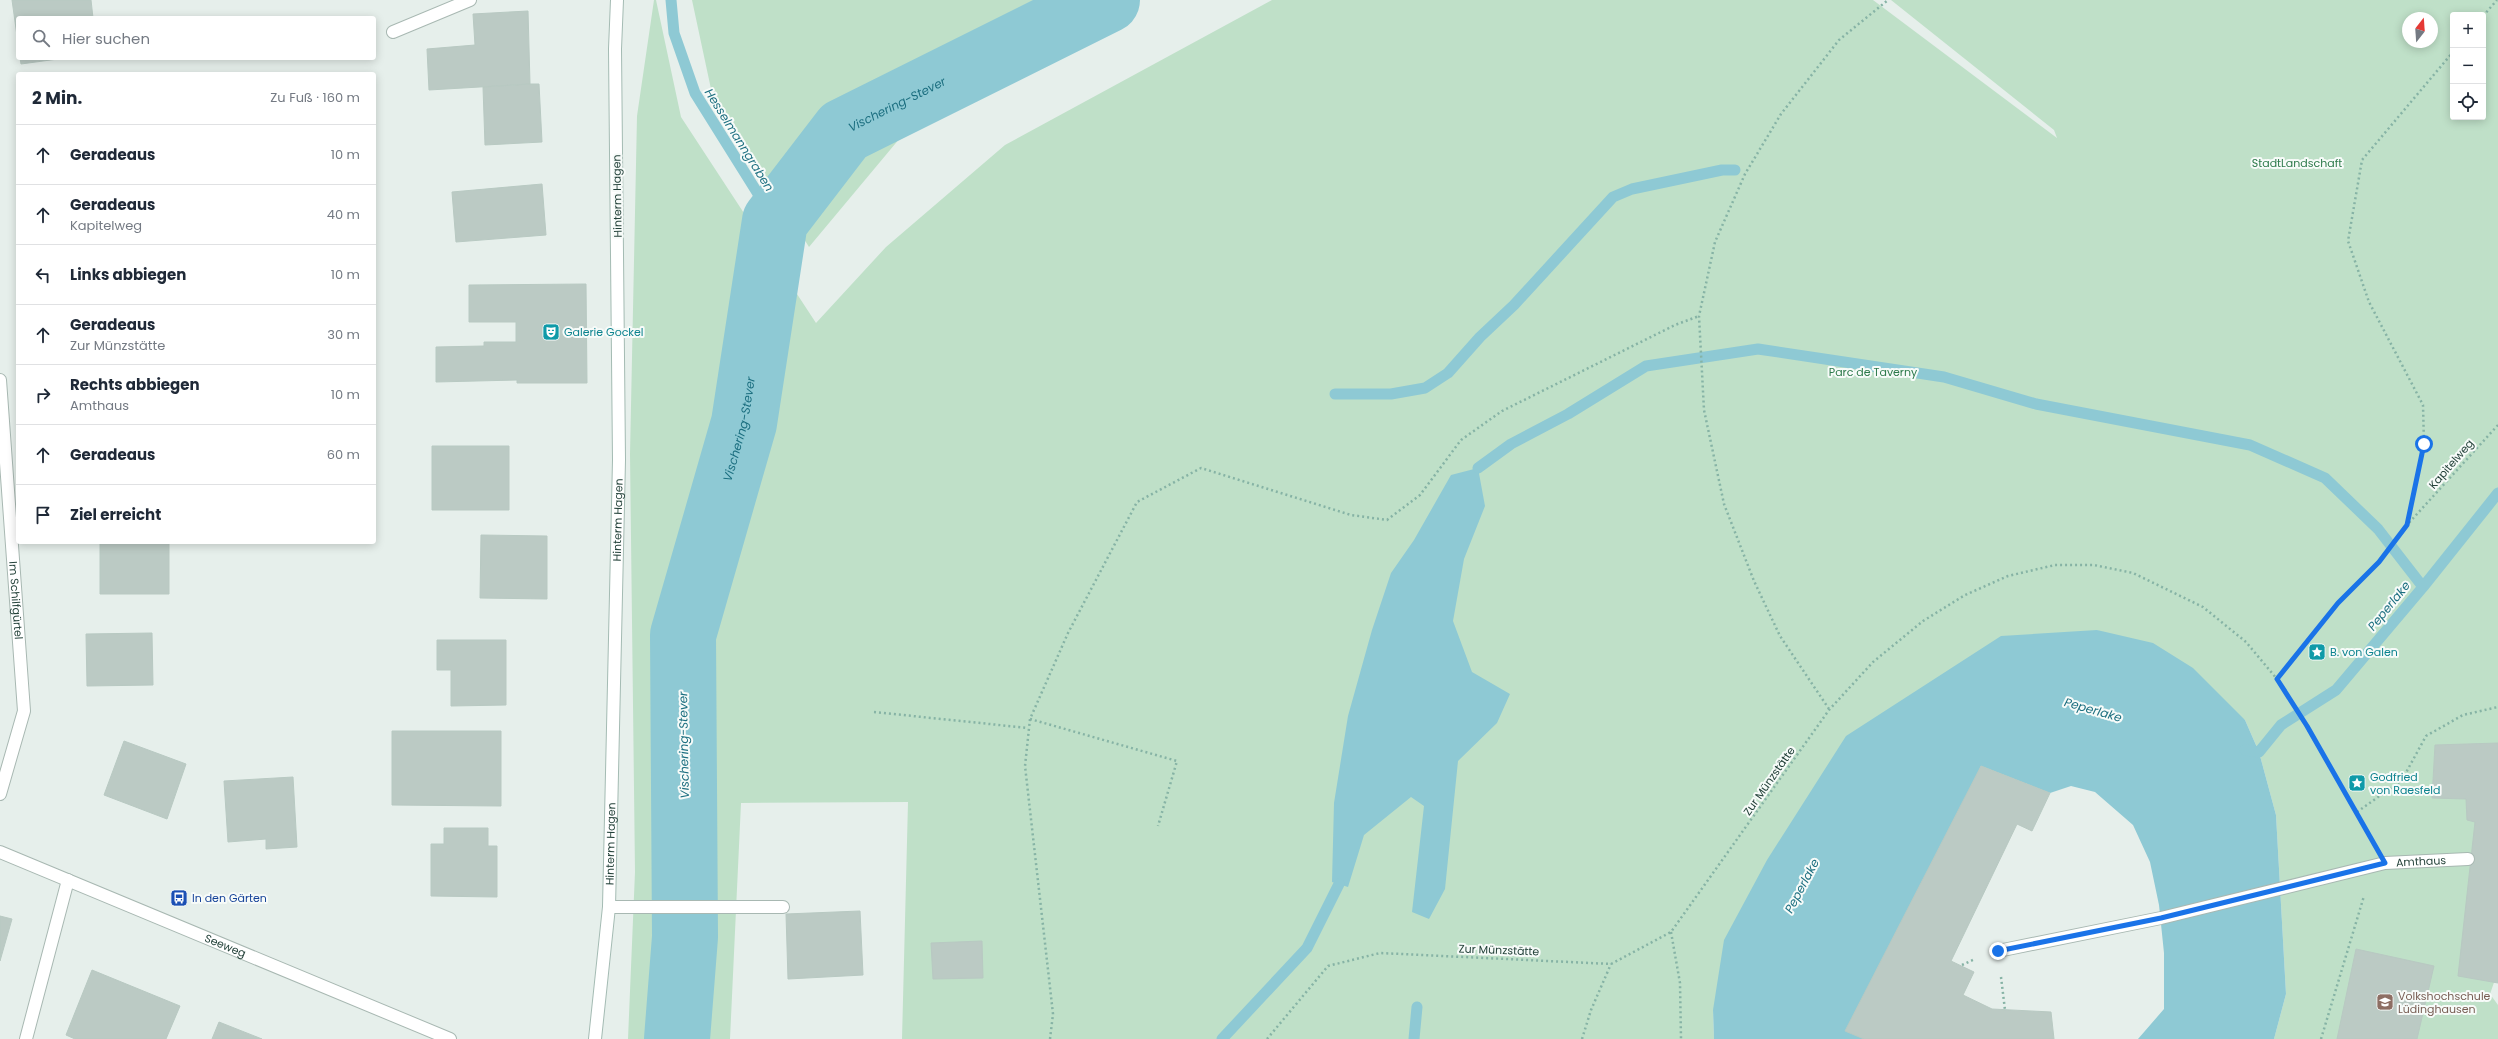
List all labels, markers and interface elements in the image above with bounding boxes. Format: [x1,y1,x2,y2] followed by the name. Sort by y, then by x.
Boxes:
[2402,12,2438,48] north arrow
[2450,12,2486,120] map controls
[2450,12,2486,48] button: +
[16,16,376,60] search box
[30,27,52,49] icon: search
[62,28,150,49] text: Hier suchen
[2450,48,2486,84] button: −
[845,72,949,136] water label: Vischering-Stever
[2450,84,2486,120] button: locate
[701,85,778,194] water label: Hesselmanngraben
[32,86,82,110] text: 2 Min.
[270,88,360,107] text: Zu Fuß · 160 m
[32,144,54,166] icon: ahead
[70,144,155,165] text: Geradeaus
[331,145,360,164] text: 10 m
[608,154,626,238] street label: Hinterm Hagen
[2252,155,2342,171] park label: StadtLandschaft
[70,194,155,215] text: Geradeaus
[32,204,54,226] icon: ahead
[327,205,360,224] text: 40 m
[70,216,142,235] text: Kapitelweg
[32,264,54,286] icon: left
[70,264,186,285] text: Links abbiegen
[331,265,360,284] text: 10 m
[70,314,155,335] text: Geradeaus
[541,322,561,342] theatre icon: Galerie Gockel
[32,324,54,346] icon: ahead
[564,324,644,340] place label: Galerie Gockel
[327,325,360,344] text: 30 m
[70,336,165,355] text: Zur Münzstätte
[1829,364,1918,380] park label: Parc de Taverny
[70,374,200,395] text: Rechts abbiegen
[719,375,759,483] water label: Vischering-Stever
[32,384,54,406] icon: right
[331,385,360,404] text: 10 m
[70,396,129,415] text: Amthaus
[2415,435,2433,453] route start
[2425,436,2477,492] street label: Kapitelweg
[32,444,54,466] icon: ahead
[70,444,155,465] text: Geradeaus
[327,445,360,464] text: 60 m
[609,478,627,562] street label: Hinterm Hagen
[32,504,54,526] icon: arrive
[70,504,161,525] text: Ziel erreicht
[5,561,27,640] street label: Im Schilfgürtel
[2363,577,2414,634] water label: Peperlake
[2307,642,2327,662] place icon: B. von Galen
[2330,644,2398,660] place label: B. von Galen
[674,691,693,799] water label: Vischering-Stever
[2062,693,2124,726] water label: Peperlake
[1739,743,1799,819] street label: Zur Münzstätte
[2370,769,2440,798] place label: Godfried von Raesfeld
[2347,773,2367,793] place icon: Godfried von Raesfeld
[601,802,619,885] street label: Hinterm Hagen
[2396,852,2447,870] street label: Amthaus
[1780,855,1823,916] water label: Peperlake
[169,888,189,908] bus stop icon: In den Gärten
[192,890,267,906] place label: In den Gärten
[202,930,248,961] street label: Seeweg
[1458,941,1540,959] street label: Zur Münzstätte
[1989,942,2007,960] route end
[2398,988,2491,1017] place label: Volkshochschule Lüdinghausen
[2375,992,2395,1012] school or university icon: Volkshochschule Lüdinghausen

